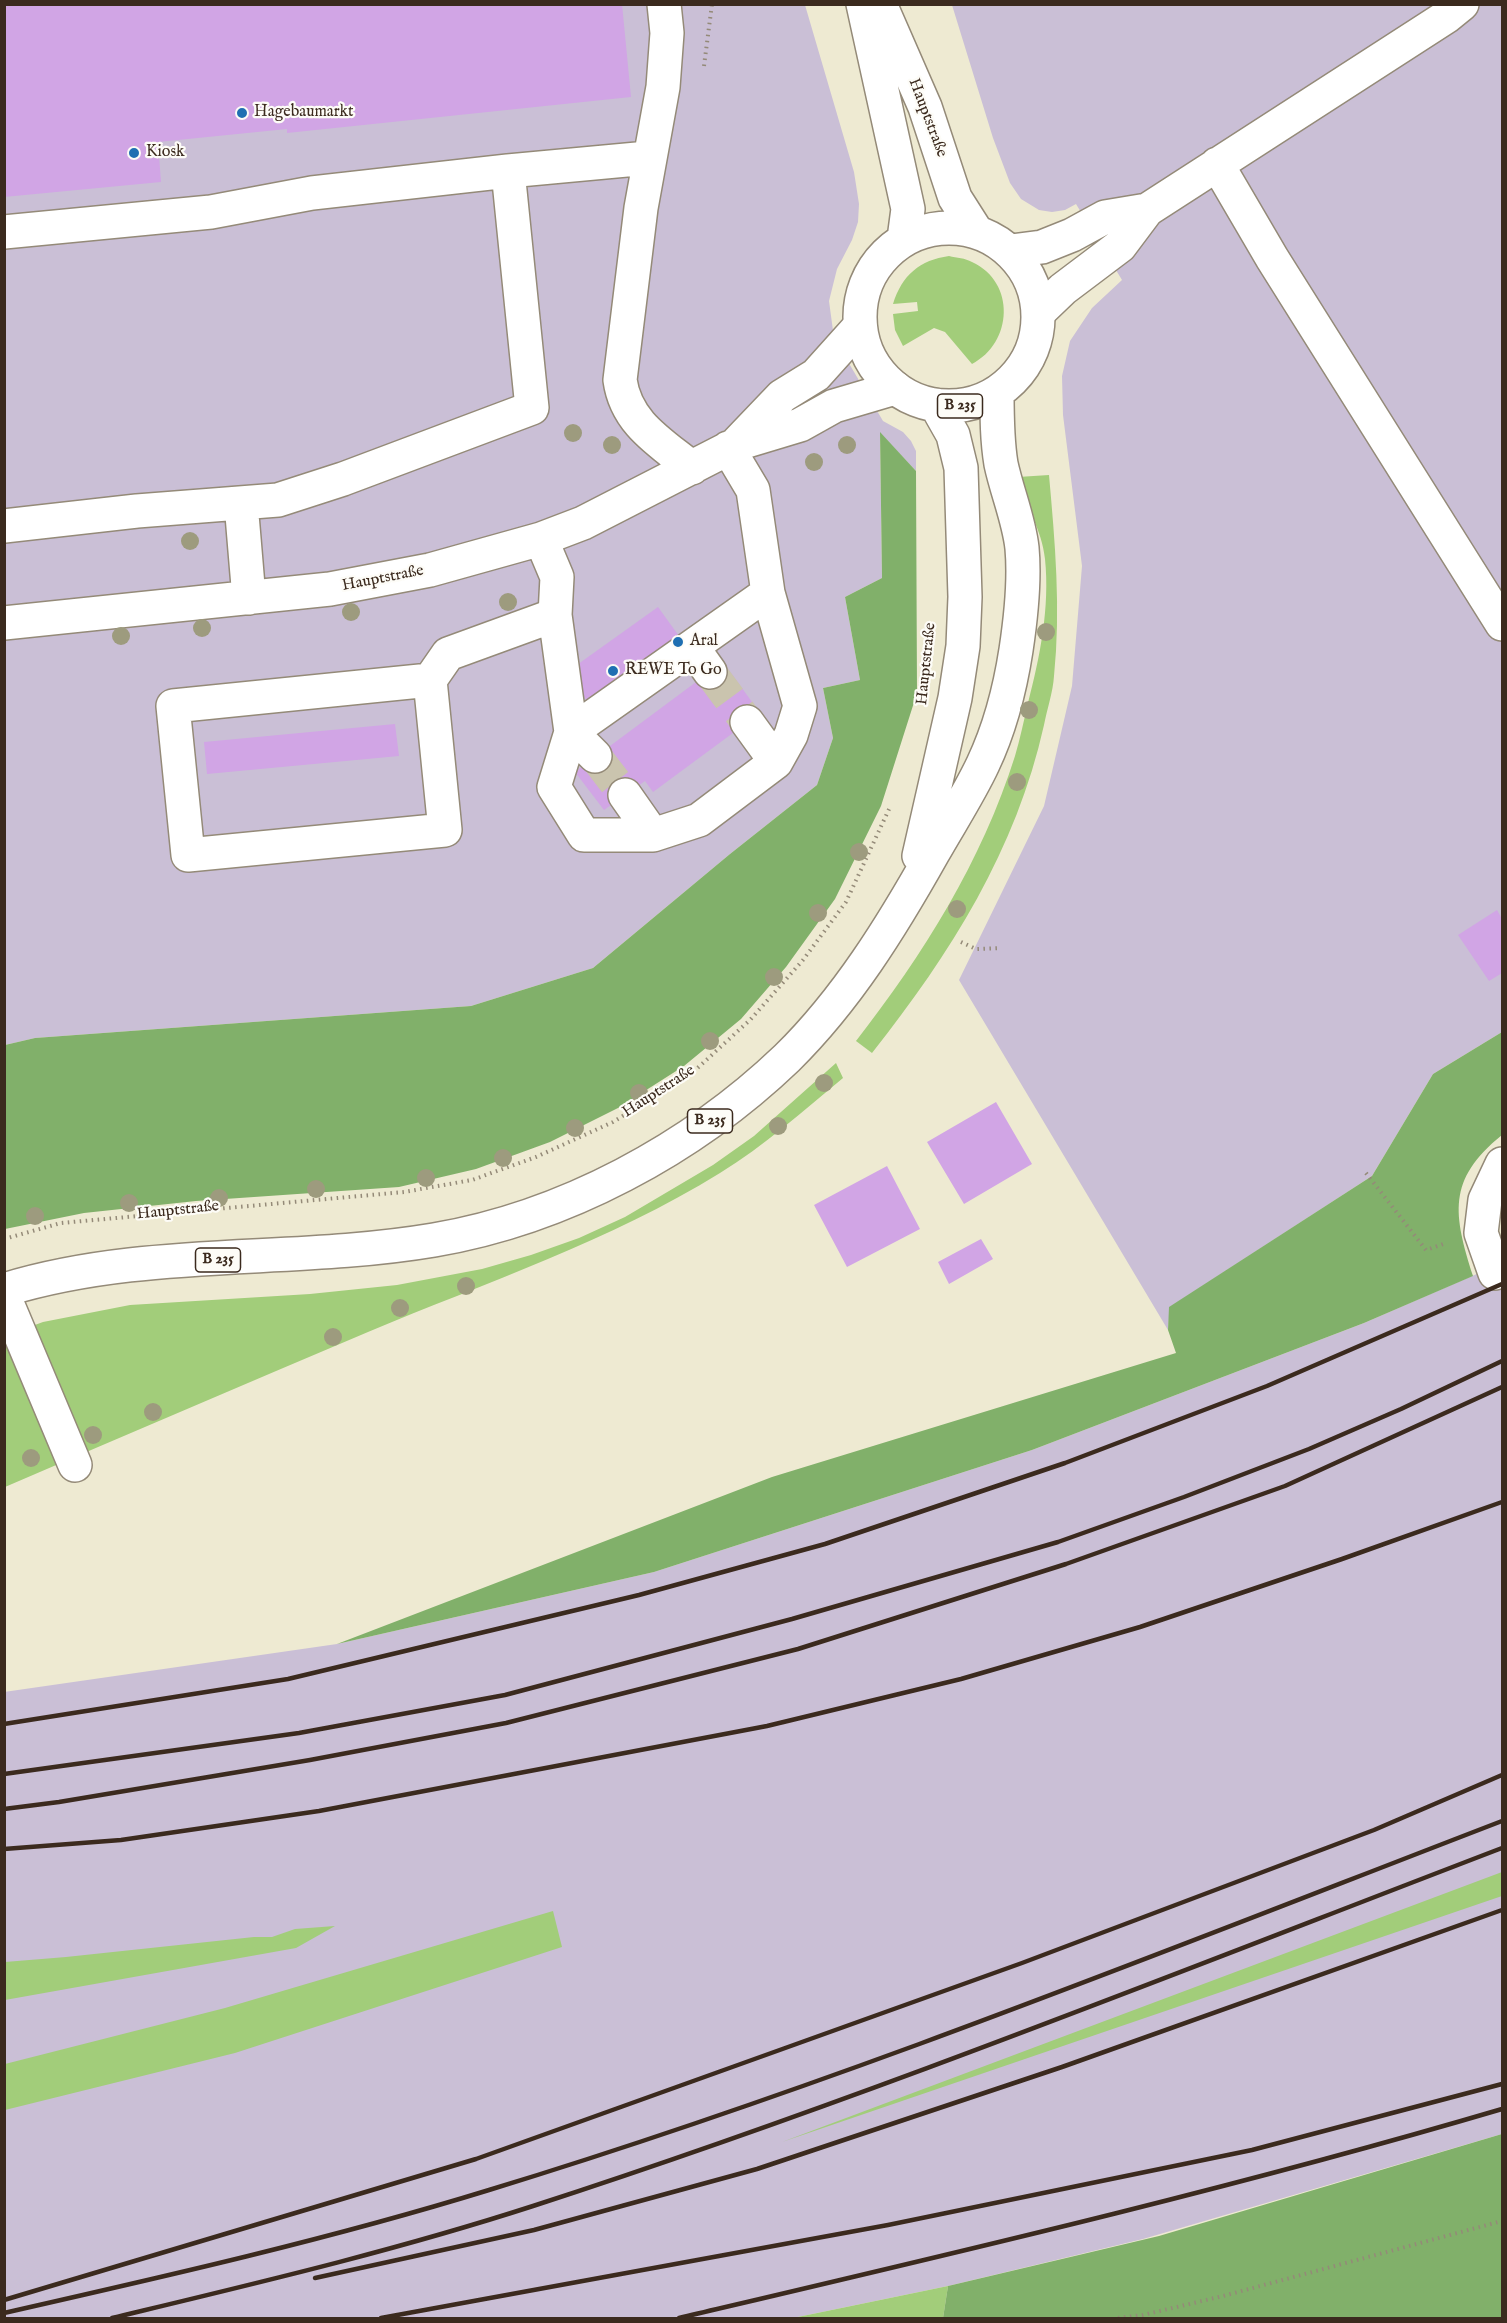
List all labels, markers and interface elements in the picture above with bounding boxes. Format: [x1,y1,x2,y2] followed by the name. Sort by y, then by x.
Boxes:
[903,76,951,160] street label: Hauptstraße
[254,103,354,123] place label: Hagebaumarkt
[235,106,249,120] marker: Hagebaumarkt
[146,143,185,163] place label: Kiosk
[127,146,141,160] marker: Kiosk
[938,394,982,418] road number: B 235
[341,562,425,596] street label: Hauptstraße
[913,622,941,706] street label: Hauptstraße
[690,632,718,652] place label: Aral
[671,635,685,649] marker: Aral
[625,661,722,681] place label: REWE To Go
[606,664,620,678] marker: REWE To Go
[619,1061,699,1123] street label: Hauptstraße
[688,1109,732,1133] road number: B 235
[136,1197,220,1225] street label: Hauptstraße
[196,1248,240,1272] road number: B 235

